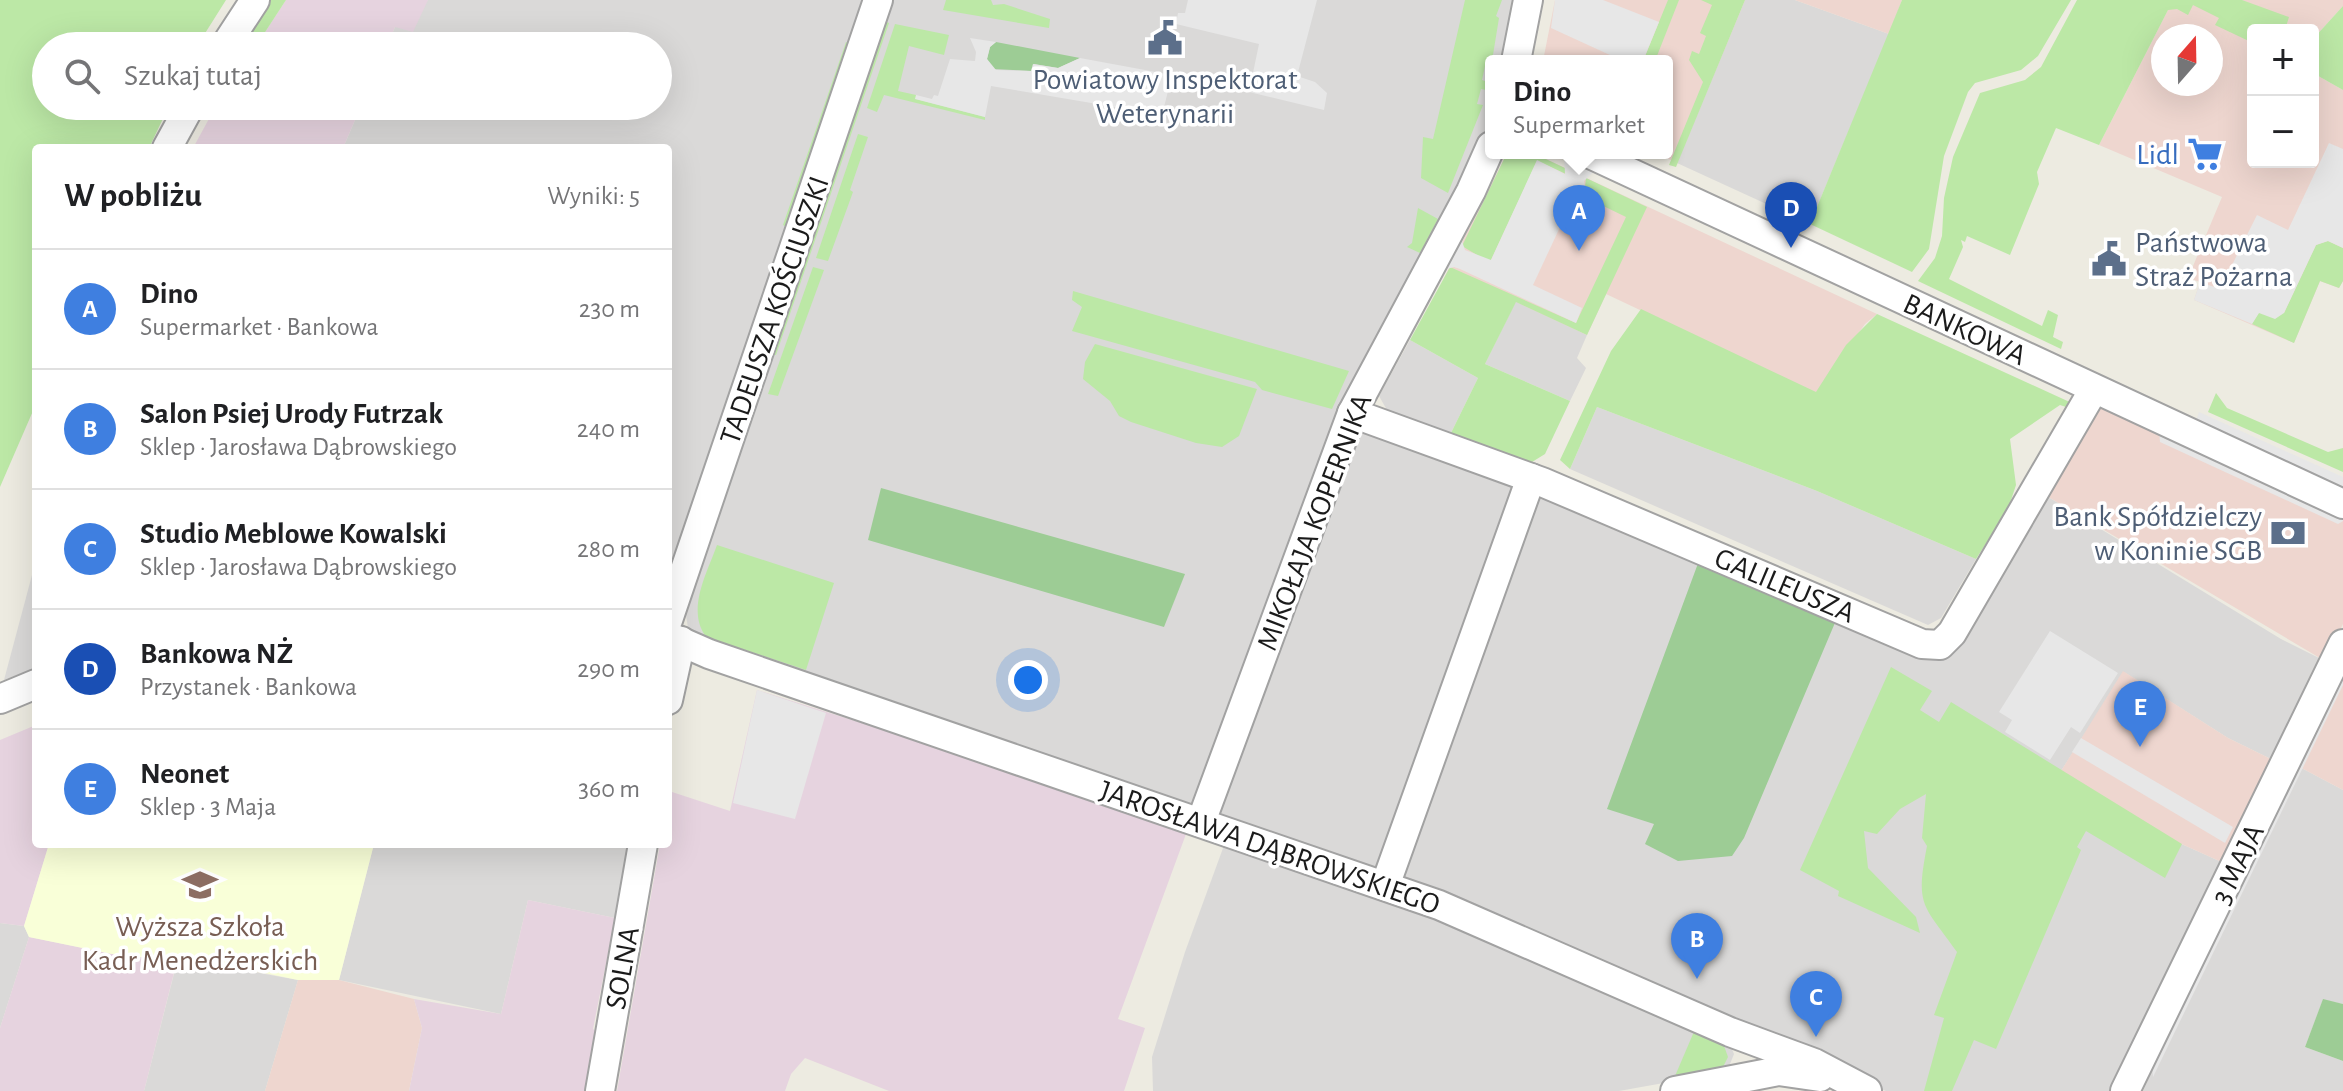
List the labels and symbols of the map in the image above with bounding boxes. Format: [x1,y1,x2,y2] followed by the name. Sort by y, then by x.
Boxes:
[1146,19,1184,57] public building icon: Powiatowy Inspektorat Weterynarii
[2151,24,2223,96] north arrow
[1033,65,1298,129] place label: Powiatowy Inspektorat Weterynarii
[2186,135,2224,173] supermarket icon: Lidl
[2136,140,2179,170] place label: Lidl
[712,172,835,448] street label: TADEUSZA KOŚCIUSZKI
[1765,182,1817,248] pin: D
[1553,185,1605,251] pin: A
[2135,228,2293,292] place label: Państwowa Straż Pożarna
[2090,240,2128,278] public building icon: Państwowa Straż Pożarna
[1899,288,2031,371] street label: BANKOWA
[1252,390,1378,655] street label: MIKOŁAJA KOPERNIKA
[2053,502,2262,566] place label: Bank Spółdzielczy w Koninie SGB
[2269,514,2307,552] bank icon: Bank Spółdzielczy w Koninie SGB
[1710,543,1859,629] street label: GALILEUSZA
[1008,660,1048,700] your location
[2114,681,2166,747] pin: E
[1096,776,1444,920] street label: JAROSŁAWA DĄBROWSKIEGO
[2206,820,2270,909] street label: 3 MAJA
[181,866,219,904] school or university icon: Wyższa Szkoła Kadr Menedżerskich
[82,912,318,976] place label: Wyższa Szkoła Kadr Menedżerskich
[1671,913,1723,979] pin: B
[601,924,645,1012] street label: SOLNA
[1790,971,1842,1037] pin: C

